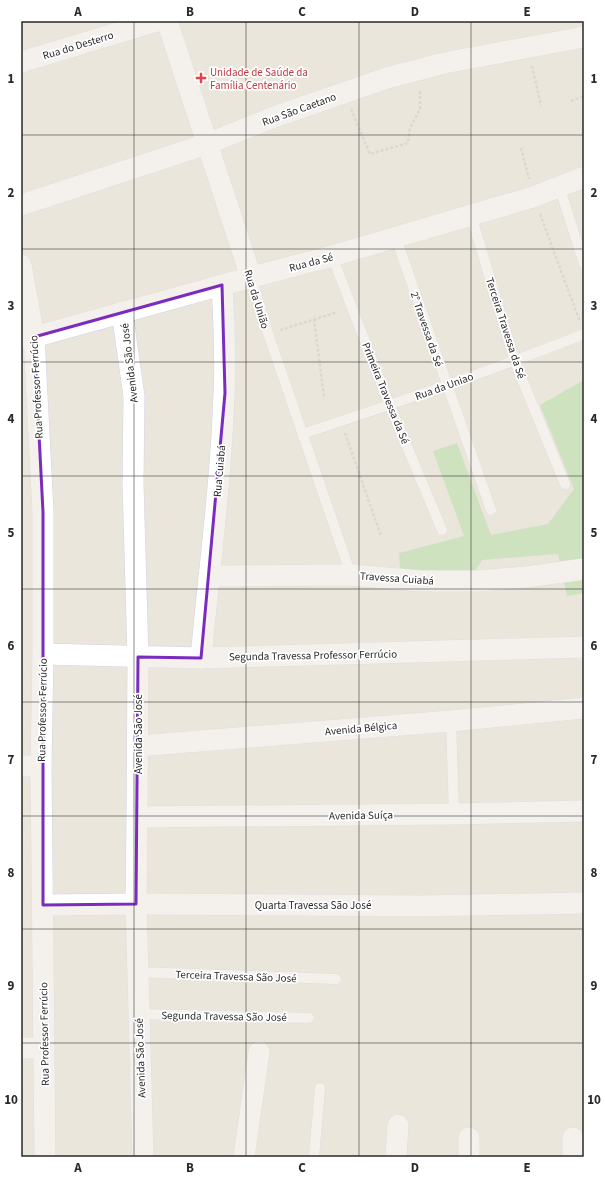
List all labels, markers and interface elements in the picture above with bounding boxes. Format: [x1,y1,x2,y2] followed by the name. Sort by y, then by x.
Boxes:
[73,3,82,21] text: A
[186,3,194,21] text: B
[298,3,306,21] text: C
[411,3,419,21] text: D
[523,3,531,21] text: E
[41,28,115,63] street label: Rua do Desterro
[210,65,308,93] place label: Unidade de Saúde da Família Centenário
[8,70,15,88] text: 1
[591,70,598,88] text: 1
[195,72,207,84] marker: Unidade de Saúde da Família Centenário
[260,89,338,130] street label: Rua São Caetano
[8,184,15,202] text: 2
[591,184,598,202] text: 2
[287,249,335,276] street label: Rua da Sé
[240,268,273,331] street label: Rua da União
[482,276,529,381] street label: Terceira Travessa da Sé
[407,290,447,369] street label: 2° Travessa da Sé
[8,297,15,315] text: 3
[591,297,598,315] text: 3
[117,322,142,403] street label: Avenida São José
[26,335,47,439] street label: Rua Professor Ferrúcio
[358,340,413,447] street label: Primeira Travessa da Sé
[413,369,476,404] street label: Rua da Uniao
[8,410,15,428] text: 4
[591,410,598,428] text: 4
[210,445,229,498] street label: Rua Cuiabá
[8,524,15,542] text: 5
[591,524,598,542] text: 5
[360,568,434,589] street label: Travessa Cuiabá
[8,637,15,655] text: 6
[591,637,598,655] text: 6
[229,647,397,664] street label: Segunda Travessa Professor Ferrúcio
[34,658,51,762] street label: Rua Professor Ferrúcio
[131,694,146,774] street label: Avenida São José
[324,718,398,739] street label: Avenida Bélgica
[8,751,15,769] text: 7
[591,751,598,769] text: 7
[329,807,393,824] street label: Avenida Suíça
[8,864,15,882] text: 8
[591,864,598,882] text: 8
[255,898,372,913] street label: Quarta Travessa São José
[175,967,297,986] street label: Terceira Travessa São José
[8,977,15,995] text: 9
[591,977,598,995] text: 9
[36,982,53,1086] street label: Rua Professor Ferrúcio
[161,1008,287,1025] street label: Segunda Travessa São José
[132,1017,149,1098] street label: Avenida São José
[4,1091,18,1109] text: 10
[587,1091,601,1109] text: 10
[73,1159,82,1177] text: A
[186,1159,194,1177] text: B
[298,1159,306,1177] text: C
[411,1159,419,1177] text: D
[523,1159,531,1177] text: E

